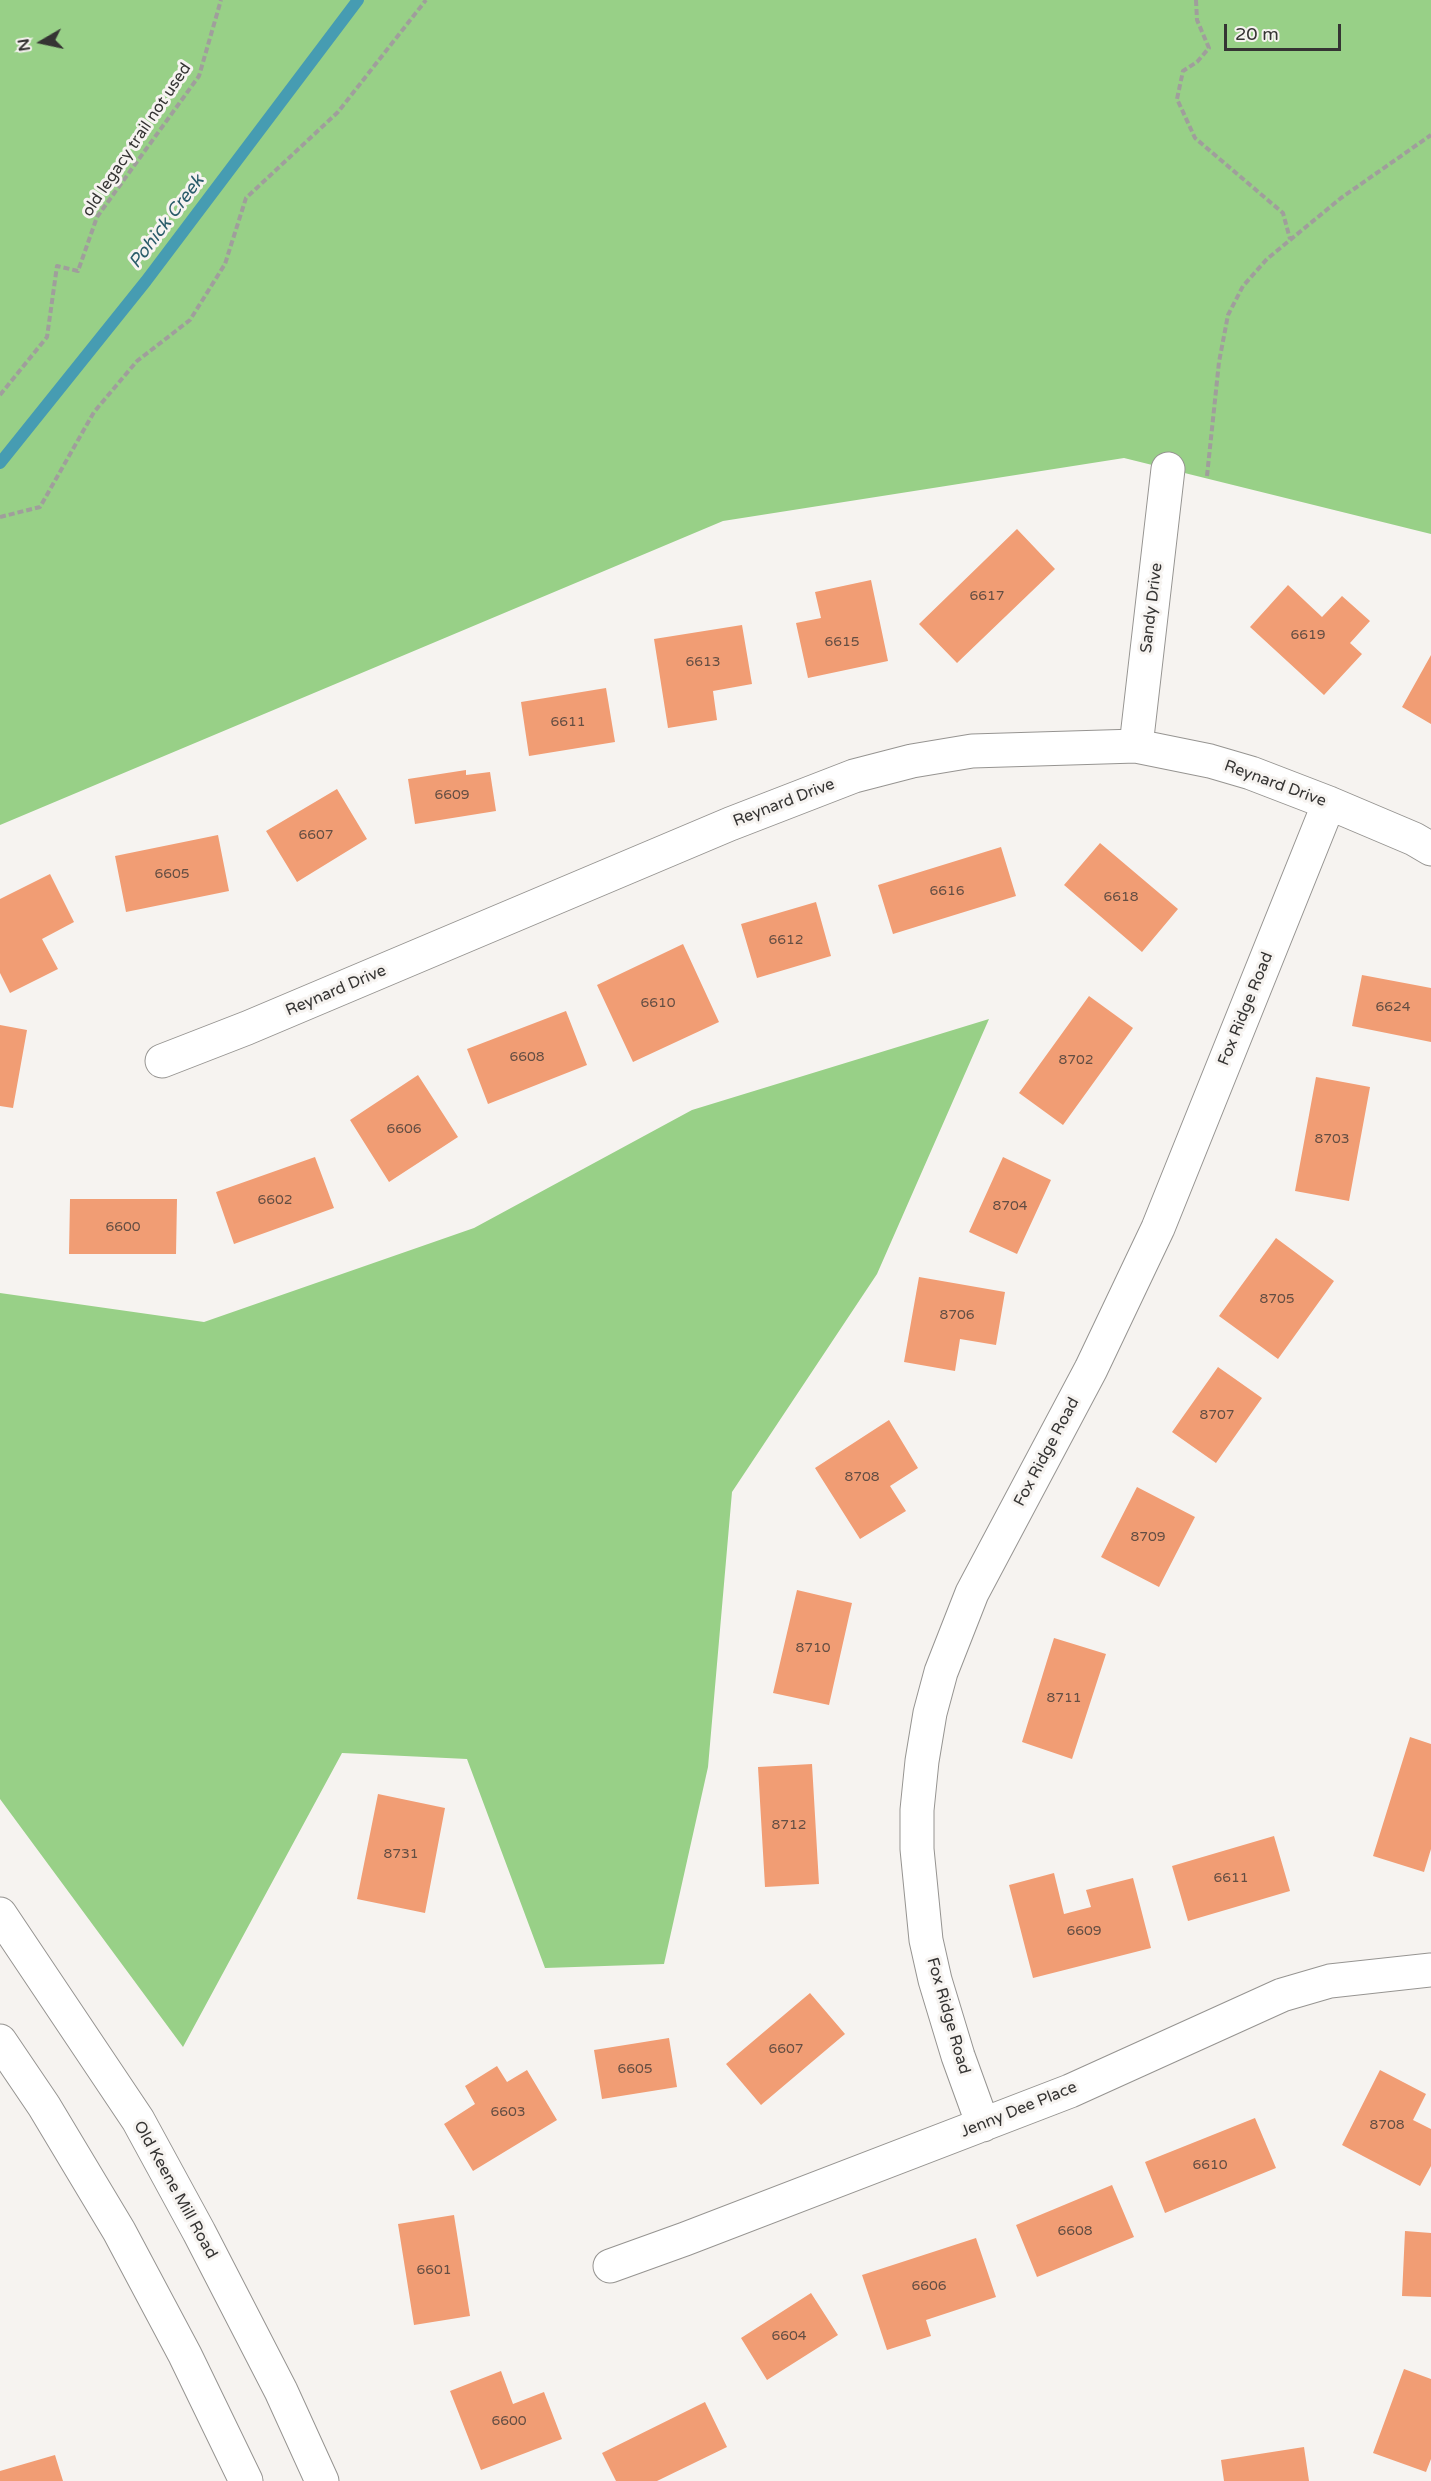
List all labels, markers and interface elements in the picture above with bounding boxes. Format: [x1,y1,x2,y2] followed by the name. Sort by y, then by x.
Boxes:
[12,12,72,72] north arrow
[1227,12,1344,50] scale bar
[1235,23,1279,45] text: 20 m
[13,37,35,53] text: N
[78,60,196,220] street label: old legacy trail not used
[125,171,209,273] water label: Pohick Creek
[1137,562,1167,654] street label: Sandy Drive
[969,588,1005,604] house number: 6617
[1290,627,1326,643] house number: 6619
[824,634,860,650] house number: 6615
[685,654,721,670] house number: 6613
[550,714,586,730] house number: 6611
[1221,757,1329,811] street label: Reynard Drive
[730,775,838,831] street label: Reynard Drive
[434,787,470,803] house number: 6609
[298,827,334,843] house number: 6607
[154,866,190,882] house number: 6605
[929,883,965,899] house number: 6616
[1103,889,1139,905] house number: 6618
[768,932,804,948] house number: 6612
[1215,950,1277,1068] street label: Fox Ridge Road
[283,961,389,1021] street label: Reynard Drive
[640,995,676,1011] house number: 6610
[1375,999,1411,1015] house number: 6624
[509,1049,545,1065] house number: 6608
[1058,1052,1094,1068] house number: 8702
[386,1121,422,1137] house number: 6606
[1314,1131,1350,1147] house number: 8703
[257,1192,293,1208] house number: 6602
[992,1198,1028,1214] house number: 8704
[105,1219,141,1235] house number: 6600
[1259,1291,1295,1307] house number: 8705
[939,1307,975,1323] house number: 8706
[1010,1394,1084,1510] street label: Fox Ridge Road
[1199,1407,1235,1423] house number: 8707
[844,1469,880,1485] house number: 8708
[1130,1529,1166,1545] house number: 8709
[795,1640,831,1656] house number: 8710
[1046,1690,1082,1706] house number: 8711
[771,1817,807,1833] house number: 8712
[383,1846,419,1862] house number: 8731
[1213,1870,1249,1886] house number: 6611
[1066,1923,1102,1939] house number: 6609
[922,1955,974,2077] street label: Fox Ridge Road
[768,2041,804,2057] house number: 6607
[617,2061,653,2077] house number: 6605
[958,2078,1080,2142] street label: Jenny Dee Place
[490,2104,526,2120] house number: 6603
[1369,2117,1405,2133] house number: 8708
[129,2118,221,2262] street label: Old Keene Mill Road
[1192,2157,1228,2173] house number: 6610
[1057,2223,1093,2239] house number: 6608
[416,2262,452,2278] house number: 6601
[911,2278,947,2294] house number: 6606
[771,2328,807,2344] house number: 6604
[491,2413,527,2429] house number: 6600

